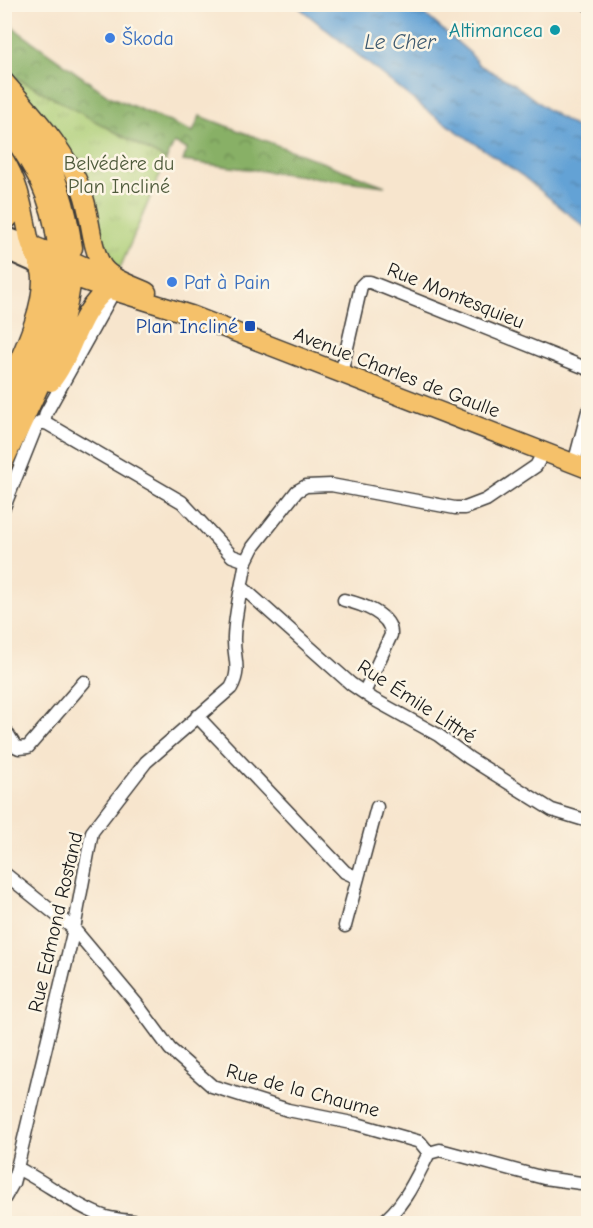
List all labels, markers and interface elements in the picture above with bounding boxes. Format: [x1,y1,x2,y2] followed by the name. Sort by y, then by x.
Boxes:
[449,19,543,42] place label: Altimancea
[548,23,562,37] marker: Altimancea
[122,26,174,50] place label: Škoda
[364,30,437,54] water label: Le Cher
[103,31,117,45] marker: Škoda
[64,152,174,198] park label: Belvédère du Plan Incliné
[384,257,528,333] street label: Rue Montesquieu
[184,271,270,294] place label: Pat à Pain
[165,275,179,289] marker: Pat à Pain
[136,315,238,338] place label: Plan Incliné
[243,319,257,333] marker: Plan Incliné
[290,322,503,422] street label: Avenue Charles de Gaulle
[353,655,480,748] street label: Rue Émile Littré
[24,830,87,1015] street label: Rue Edmond Rostand
[224,1059,382,1122] street label: Rue de la Chaume

